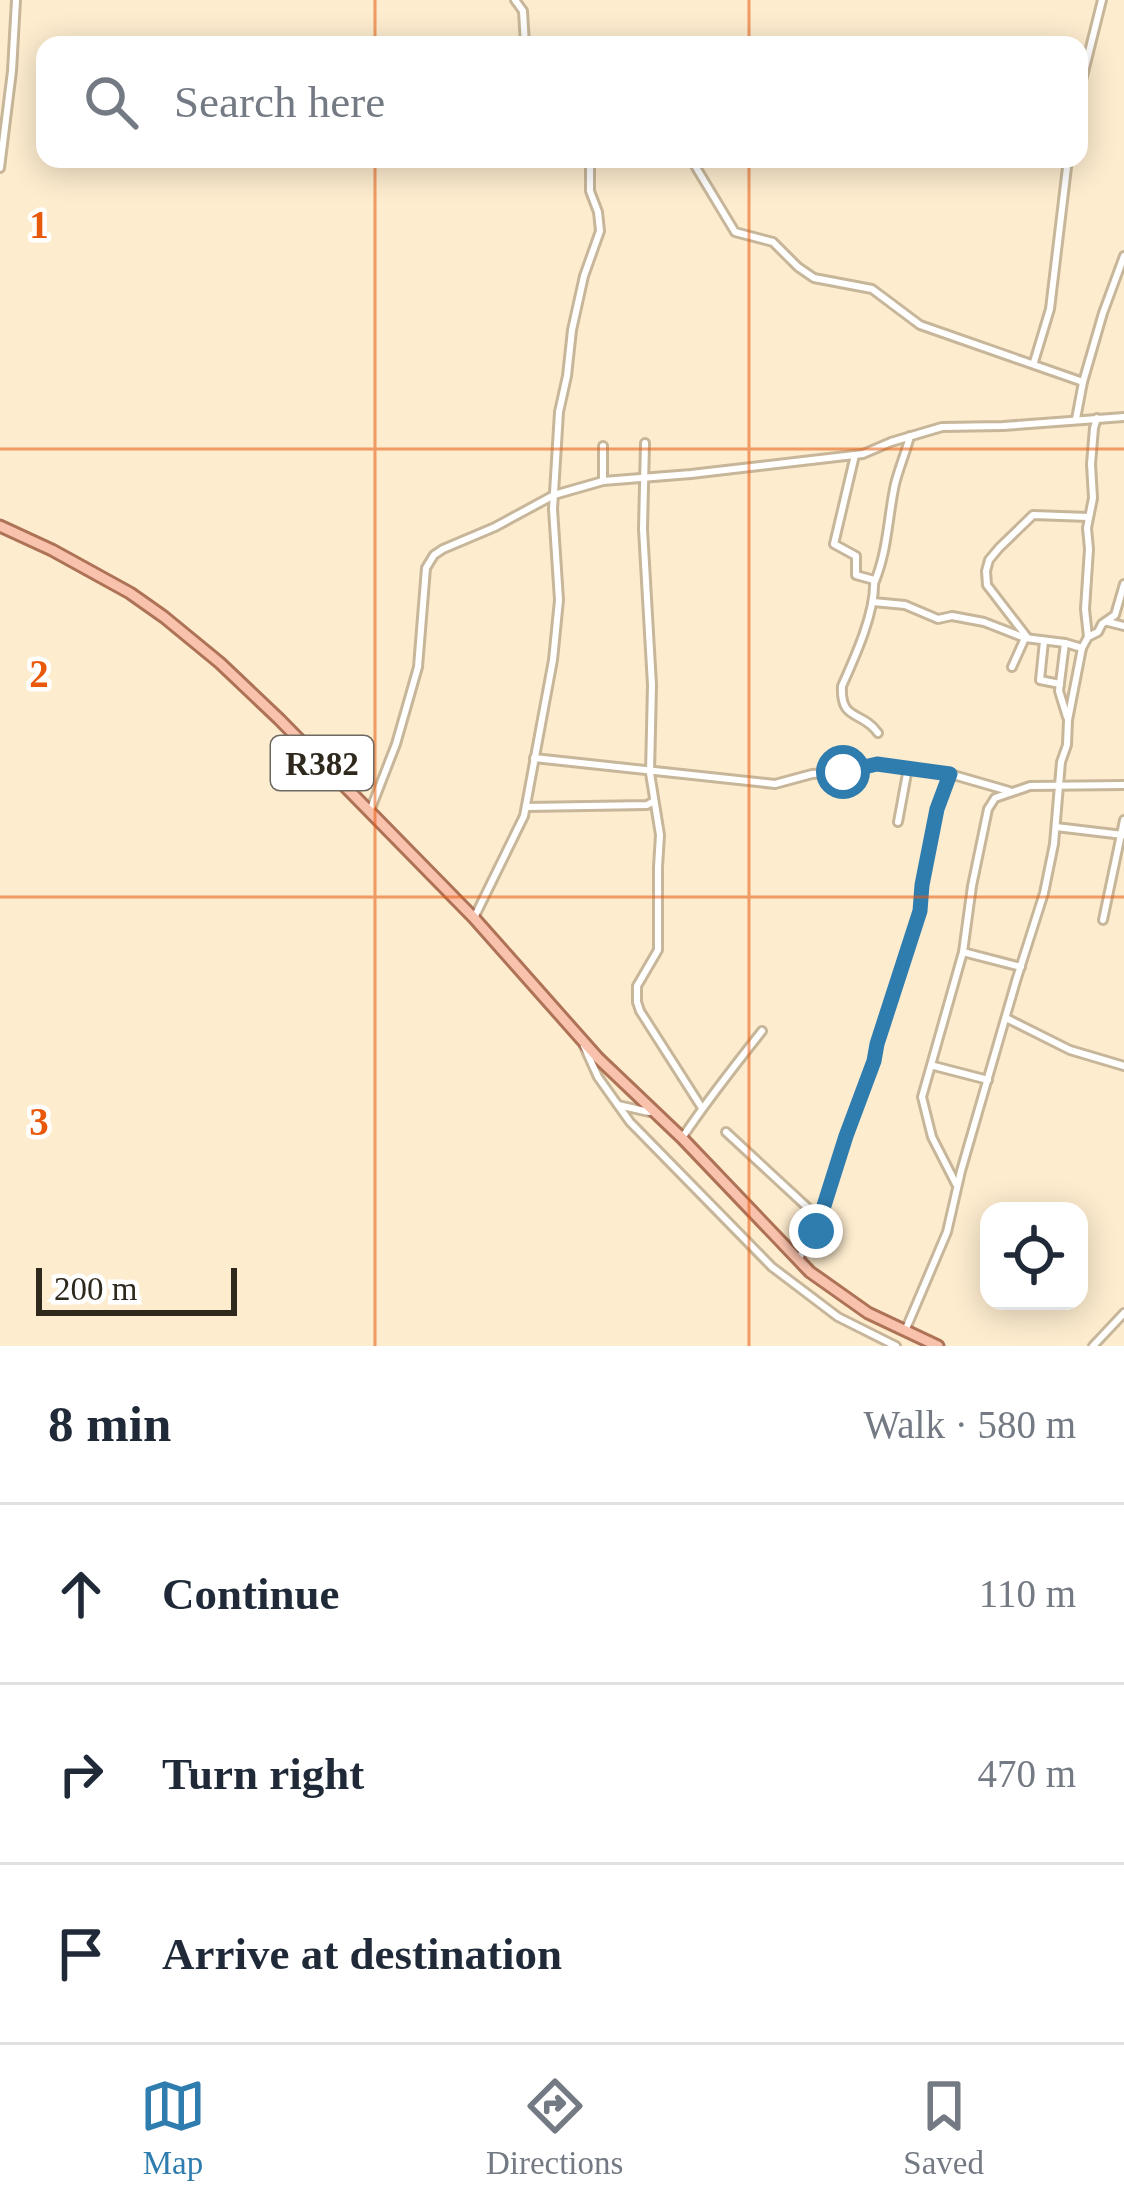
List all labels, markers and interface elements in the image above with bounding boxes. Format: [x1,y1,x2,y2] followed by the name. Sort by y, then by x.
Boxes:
[36,36,1088,168] search box
[78,69,144,135] icon: search
[174,77,385,127] text: Search here
[29,203,49,246] text: 1
[29,652,49,695] text: 2
[271,736,373,790] road number: R382
[816,745,870,799] route start
[29,1100,49,1143] text: 3
[980,1202,1088,1310] map controls
[980,1202,1088,1310] button: locate
[789,1204,843,1258] route end
[36,1262,237,1315] scale bar
[54,1271,137,1307] text: 200 m
[48,1396,171,1452] text: 8 min
[864,1403,1076,1446] text: Walk · 580 m
[48,1561,114,1627] icon: ahead
[162,1569,340,1619] text: Continue
[979,1572,1076,1615] text: 110 m
[48,1741,114,1807] icon: right
[162,1749,364,1799] text: Turn right
[977,1752,1076,1795] text: 470 m
[48,1921,114,1987] icon: arrive
[162,1929,562,1979] text: Arrive at destination
[140,2073,206,2182] tab: Map
[486,2073,623,2182] tab: Directions
[903,2073,984,2182] tab: Saved

